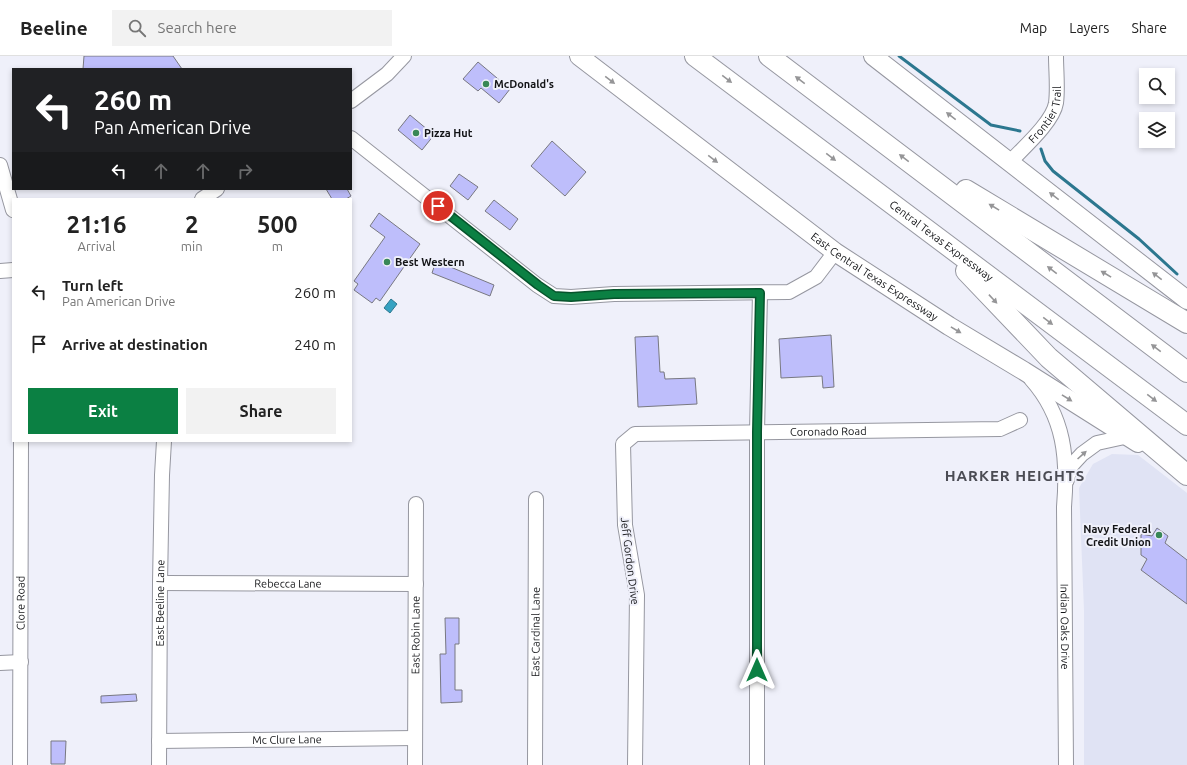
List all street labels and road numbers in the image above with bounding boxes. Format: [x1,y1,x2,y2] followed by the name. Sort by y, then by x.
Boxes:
[1026,86,1063,145] street label: Frontier Trail
[887,198,996,284] street label: Central Texas Expressway
[809,230,941,324] street label: East Central Texas Expressway
[790,425,867,438] street label: Coronado Road
[619,517,641,605] street label: Jeff Gordon Drive
[154,560,166,646] street label: East Beeline Lane
[14,576,27,630] street label: Clore Road
[254,577,322,590] street label: Rebecca Lane
[1059,584,1071,670] street label: Indian Oaks Drive
[529,587,542,677] street label: East Cardinal Lane
[409,596,422,674] street label: East Robin Lane
[252,733,322,746] street label: Mc Clure Lane

